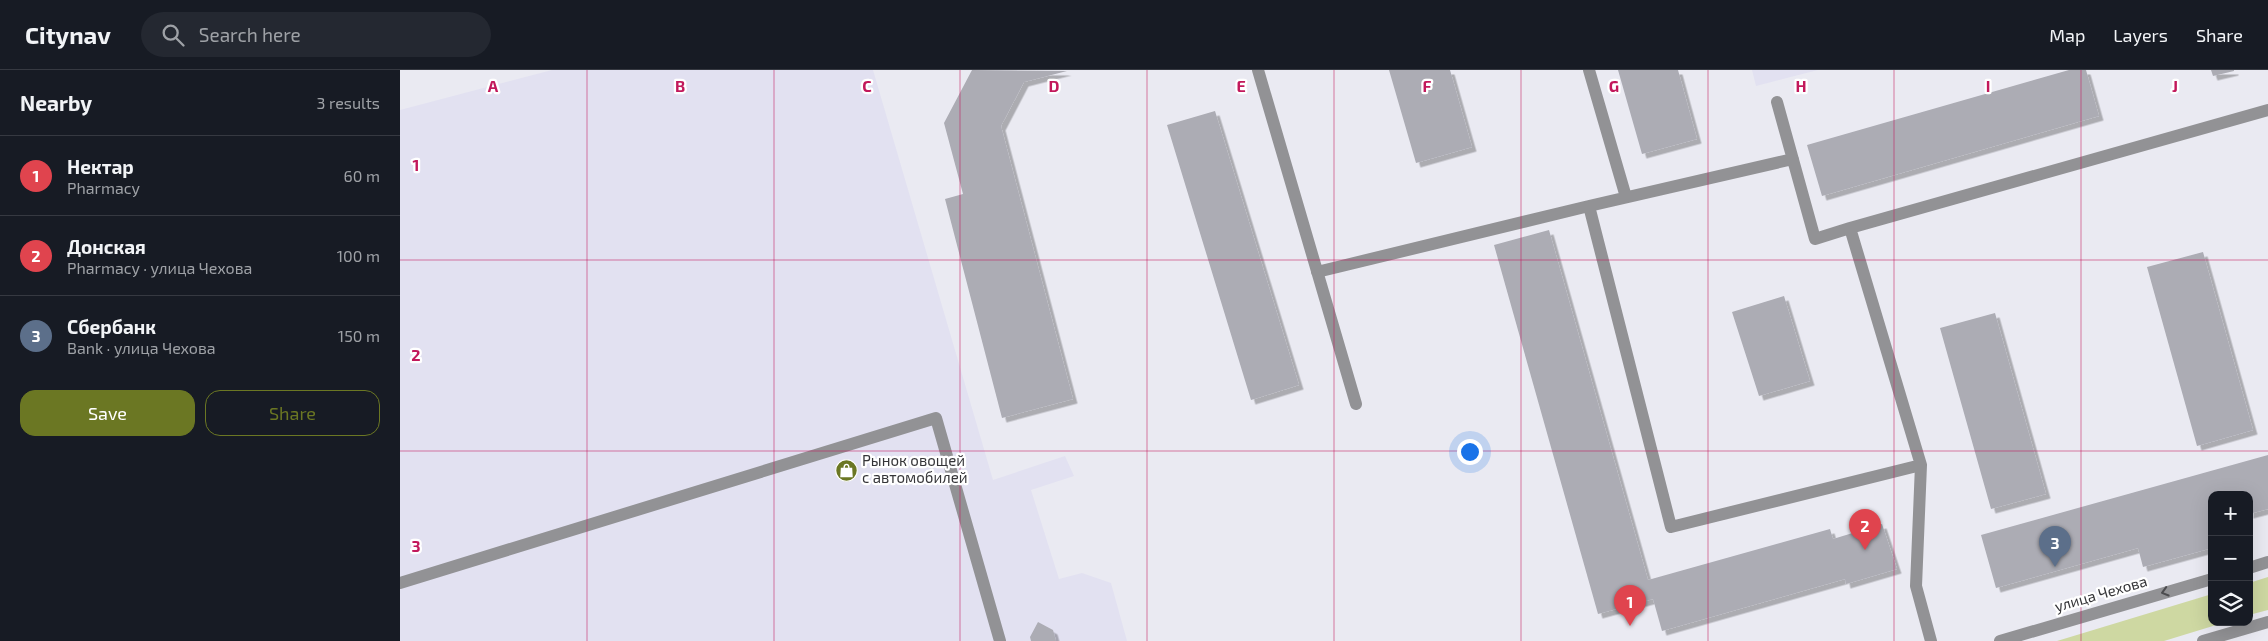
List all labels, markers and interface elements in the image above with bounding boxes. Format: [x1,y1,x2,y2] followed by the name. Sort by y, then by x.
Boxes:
[141,12,491,57] search box
[25,20,111,49] text: Citynav
[159,21,187,49] icon: search
[199,23,301,46] text: Search here
[2049,24,2085,46] text: Map
[2113,24,2168,46] text: Layers
[2196,24,2243,46] text: Share
[488,76,499,95] text: A
[675,76,685,95] text: B
[862,76,872,95] text: C
[1049,76,1060,95] text: D
[1236,76,1246,95] text: E
[1423,76,1432,95] text: F
[1609,76,1619,95] text: G
[1795,76,1807,95] text: H
[1986,76,1990,95] text: I
[2172,76,2178,95] text: J
[20,90,92,115] text: Nearby
[317,93,380,112] text: 3 results
[67,155,134,178] text: Нектар
[413,155,419,174] text: 1
[33,166,39,185] text: 1
[344,166,380,185] text: 60 m
[67,178,140,197] text: Pharmacy
[67,235,146,258] text: Донская
[31,246,41,265] text: 2
[337,246,380,265] text: 100 m
[67,258,252,277] text: Pharmacy · улица Чехова
[67,315,156,338] text: Сбербанк
[31,326,41,345] text: 3
[338,326,380,345] text: 150 m
[67,338,216,357] text: Bank · улица Чехова
[411,345,421,364] text: 2
[20,390,195,436] button: Save
[205,390,380,436] button: Share
[1457,439,1483,465] your location
[862,451,968,486] place label: Рынок овощей с автомобилей
[834,458,858,482] shop icon: Рынок овощей с автомобилей
[2208,491,2253,626] map controls
[2208,491,2253,536] button: +
[1849,509,1881,550] pin: 2
[2039,526,2071,567] pin: 3
[411,536,421,555] text: 3
[2208,536,2253,581] button: −
[2052,571,2149,616] street label: улица Чехова
[2208,581,2253,626] button: layers
[1614,585,1646,626] pin: 1
[2161,587,2170,597] one-way arrow

